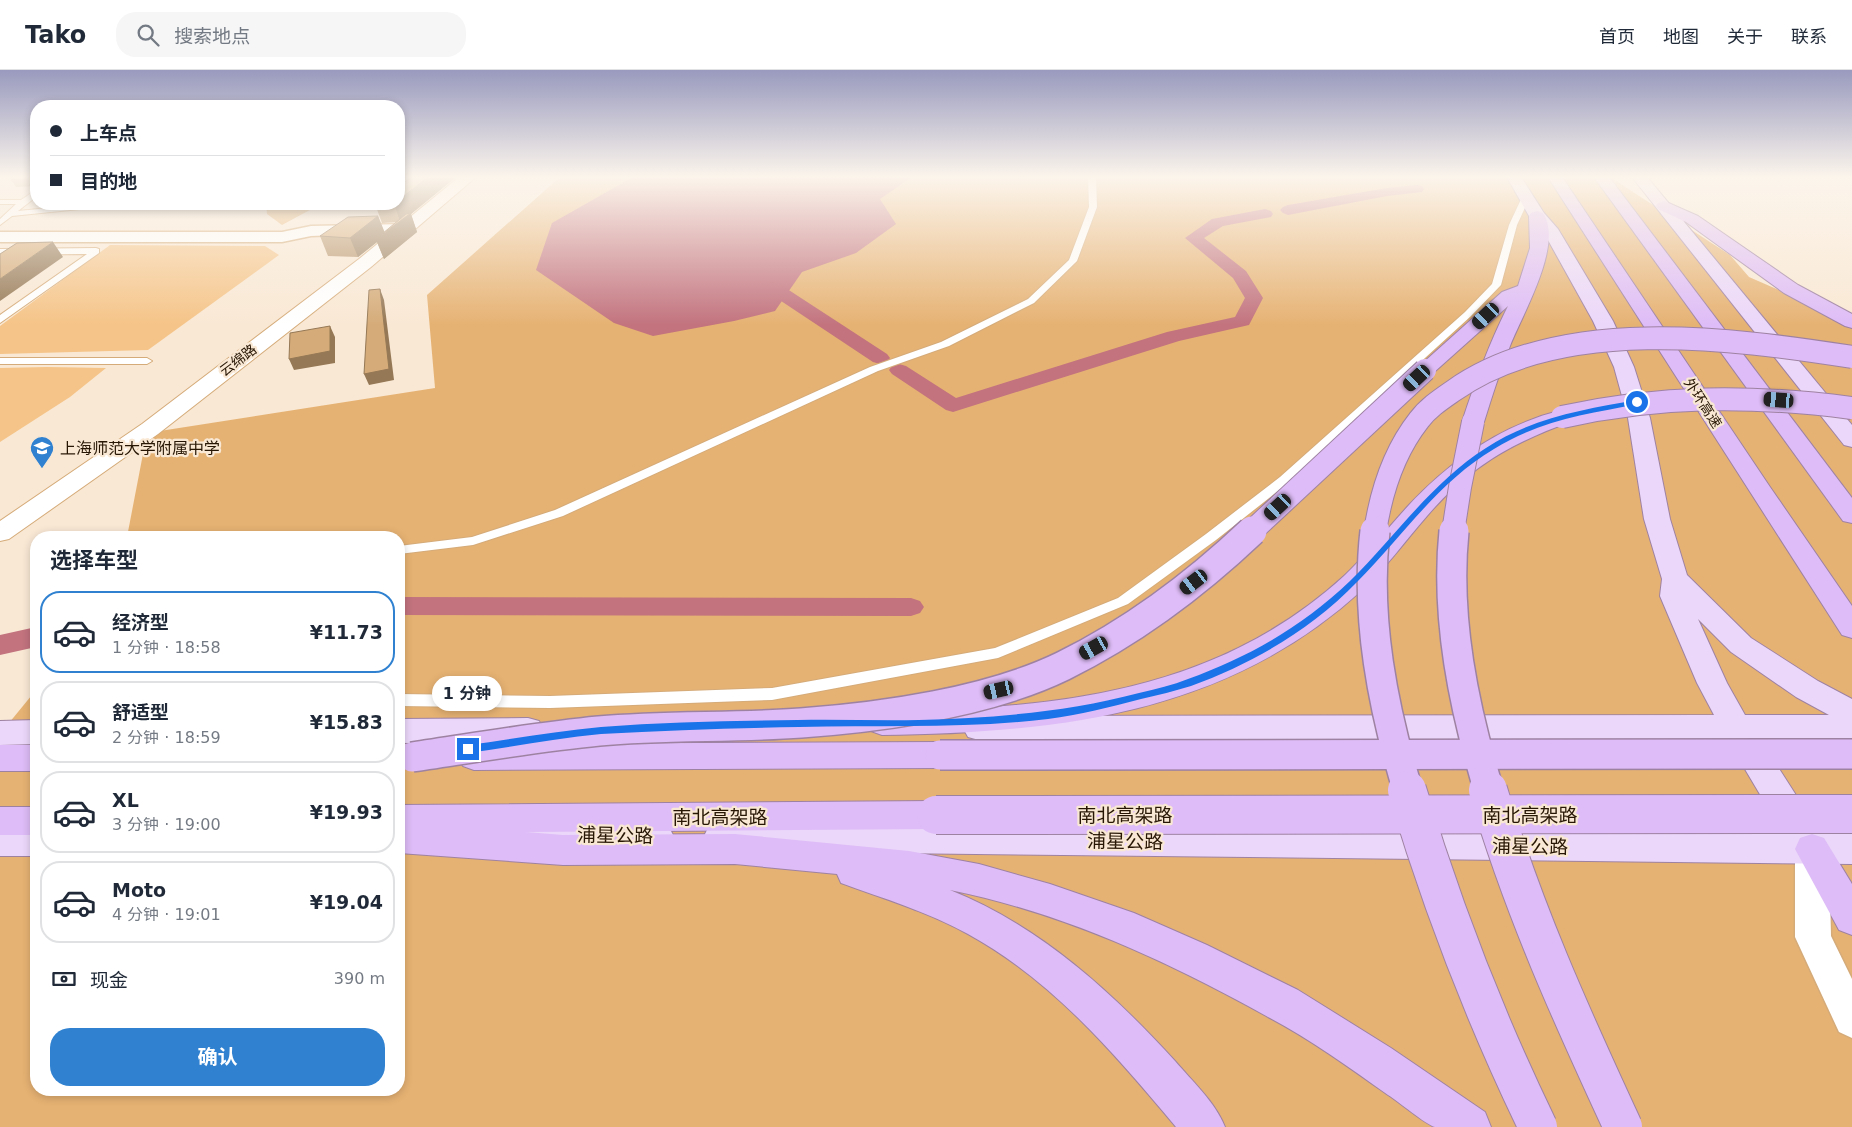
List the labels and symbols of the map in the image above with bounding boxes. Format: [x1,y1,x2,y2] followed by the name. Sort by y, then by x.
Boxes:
[1469,300,1502,332] car
[216,341,260,379] street label: 云绵路
[1400,362,1433,394] car
[1681,375,1725,431] street label: 外环高速
[1626,391,1648,413] route start
[1763,391,1794,409] car
[29,435,55,469] school or university icon: 上海师范大学附属中学
[60,439,220,458] place label: 上海师范大学附属中学
[1261,491,1294,523] car
[1177,567,1210,597] car
[1077,634,1110,662] car
[433,676,503,712] callout: 1 分钟
[982,679,1015,701] car
[457,738,479,760] route end
[1077,804,1173,826] street label: 南北高架路
[1482,804,1578,826] street label: 南北高架路
[672,806,768,828] street label: 南北高架路
[577,823,653,847] street label: 浦星公路
[1087,829,1163,853] street label: 浦星公路
[1492,834,1568,858] street label: 浦星公路

